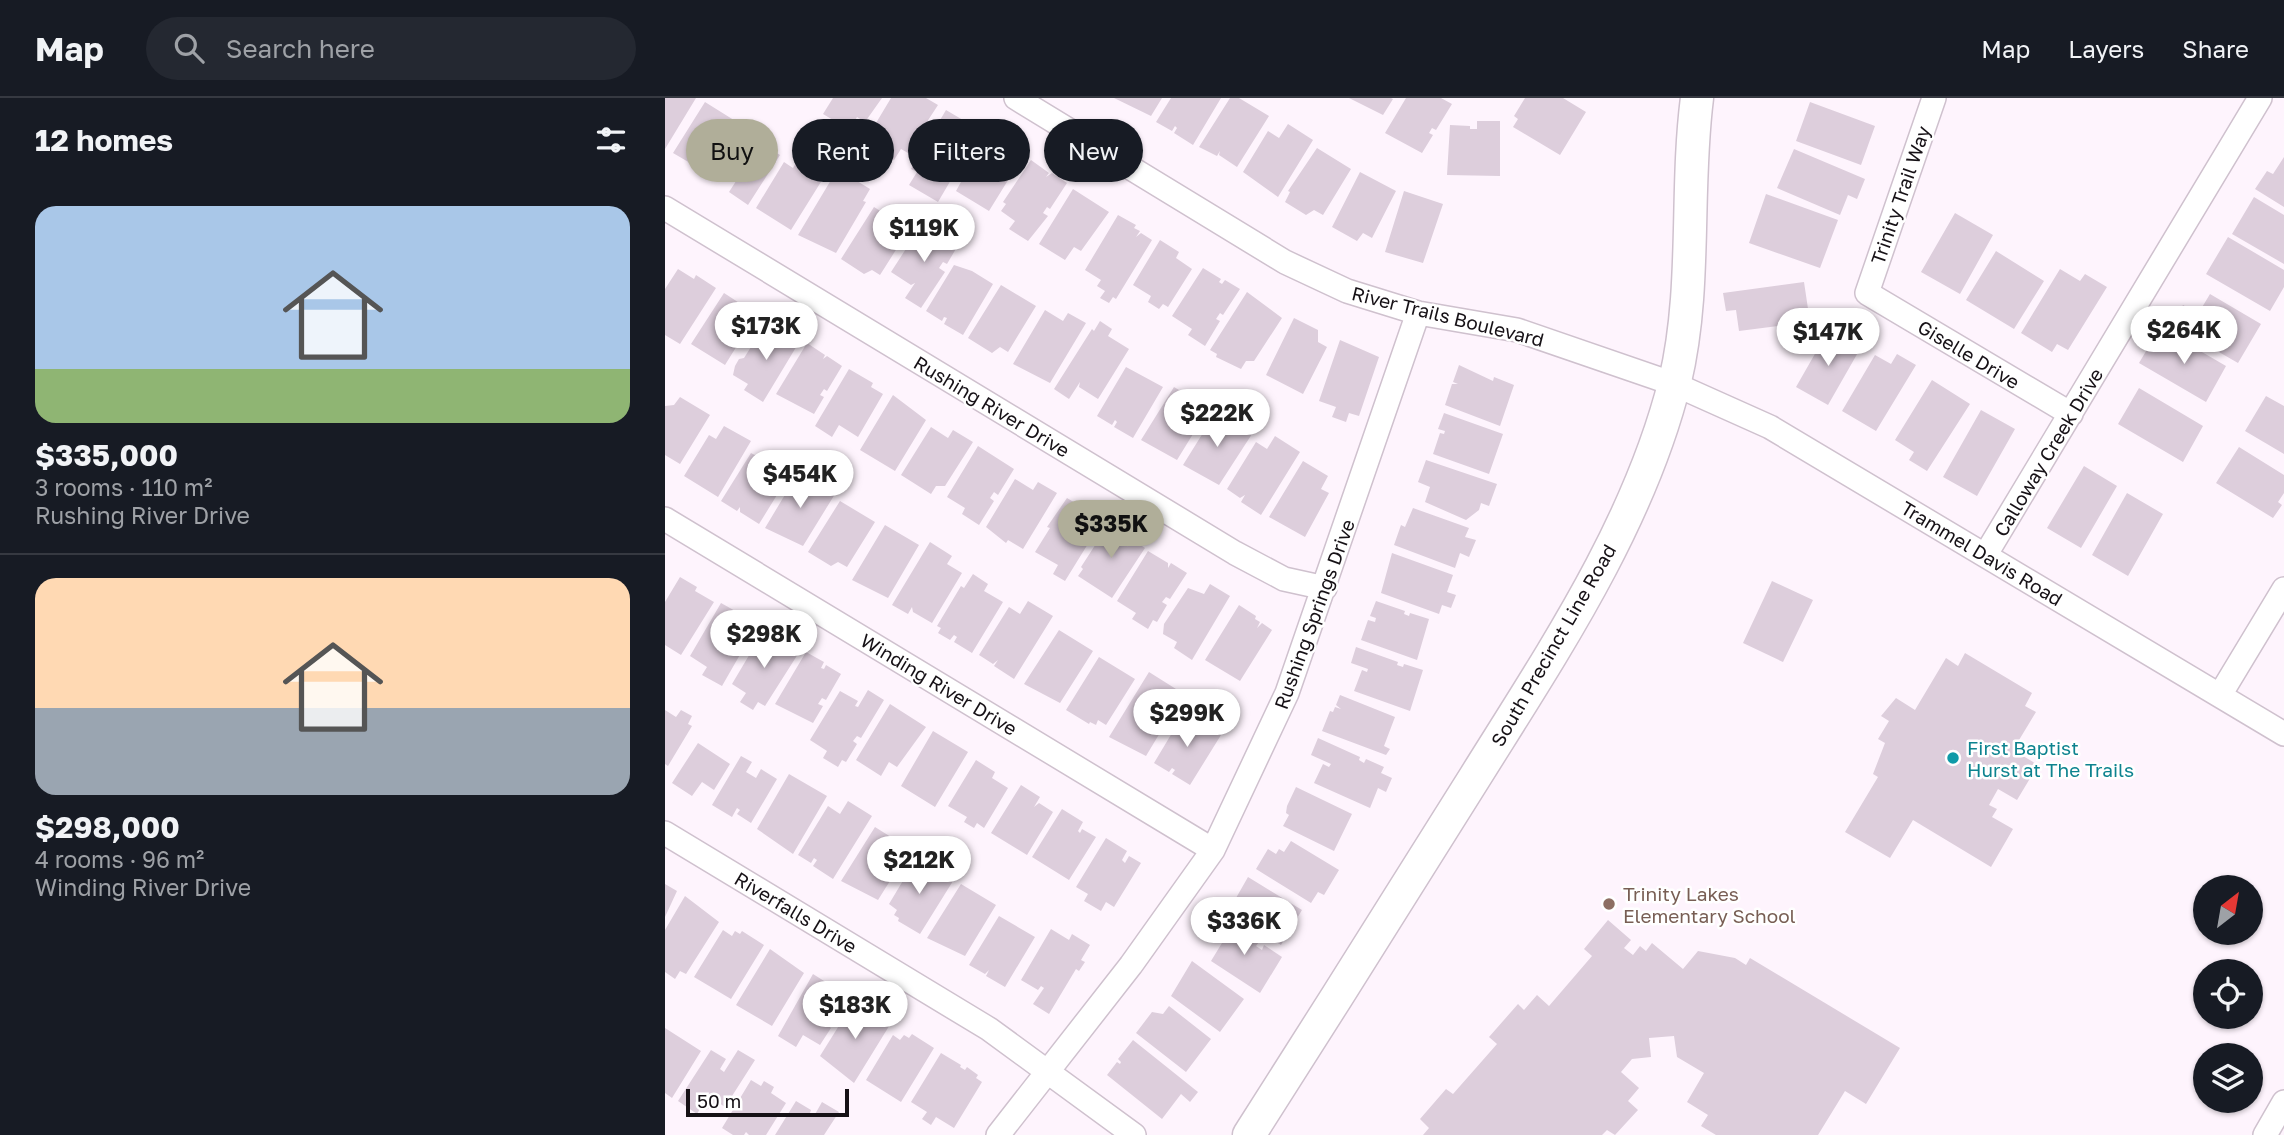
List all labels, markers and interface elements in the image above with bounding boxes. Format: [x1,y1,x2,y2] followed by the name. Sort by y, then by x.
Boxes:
[146,17,636,80] search box
[35,29,104,68] text: Map
[170,29,208,67] icon: search
[226,33,375,64] text: Search here
[1981,34,2030,63] text: Map
[2068,34,2144,63] text: Layers
[2182,34,2249,63] text: Share
[686,119,778,182] chip: Buy
[792,119,894,182] chip: Rent
[908,119,1030,182] chip: Filters
[1044,119,1143,182] chip: New
[592,121,630,159] icon: filters
[35,122,173,158] text: 12 homes
[1865,122,1935,267] street label: Trinity Trail Way
[875,204,973,264] pin: $119K
[889,213,959,241] text: $119K
[270,252,396,378] icon: home
[1349,281,1547,351] street label: River Trails Boulevard
[717,302,815,362] pin: $173K
[2135,306,2233,366] pin: $264K
[1779,308,1877,368] pin: $147K
[731,311,801,339] text: $173K
[1914,315,2024,393] street label: Giselle Drive
[2146,315,2222,343] text: $264K
[1793,317,1863,345] text: $147K
[910,350,1074,462] street label: Rushing River Drive
[1989,364,2107,540] street label: Calloway Creek Drive
[1168,390,1266,449] pin: $222K
[1180,398,1254,426] text: $222K
[35,437,178,473] text: $335,000
[751,450,849,510] pin: $454K
[763,459,837,487] text: $454K
[35,473,212,501] text: 3 rooms · 110 m²
[1897,496,2067,610] street label: Trammel Davis Road
[1062,500,1160,560] pin: $335K
[35,501,250,529] text: Rushing River Drive
[1074,509,1148,537] text: $335K
[1269,516,1359,712] street label: Rushing Springs Drive
[1486,540,1620,750] street label: South Precinct Line Road
[715,610,813,670] pin: $298K
[726,619,802,647] text: $298K
[270,624,396,750] icon: home
[857,628,1021,740] street label: Winding River Drive
[1138,690,1236,749] pin: $299K
[1149,698,1225,726] text: $299K
[1967,736,2134,781] place label: First Baptist Hurst at The Trails
[1945,750,1961,766] marker: First Baptist Hurst at The Trails
[35,809,180,845] text: $298,000
[870,836,968,896] pin: $212K
[35,845,204,873] text: 4 rooms · 96 m²
[883,845,955,873] text: $212K
[731,866,861,958] street label: Riverfalls Drive
[35,873,251,901] text: Winding River Drive
[2193,875,2263,945] north arrow
[2193,875,2263,1113] map controls
[1623,882,1796,927] place label: Trinity Lakes Elementary School
[1601,896,1617,912] marker: Trinity Lakes Elementary School
[1195,898,1293,957] pin: $336K
[1207,906,1281,934] text: $336K
[2193,959,2263,1029] button: locate
[806,982,904,1041] pin: $183K
[819,990,891,1018] text: $183K
[2193,1043,2263,1113] button: layers
[686,1086,849,1118] scale bar
[697,1089,741,1112] text: 50 m

